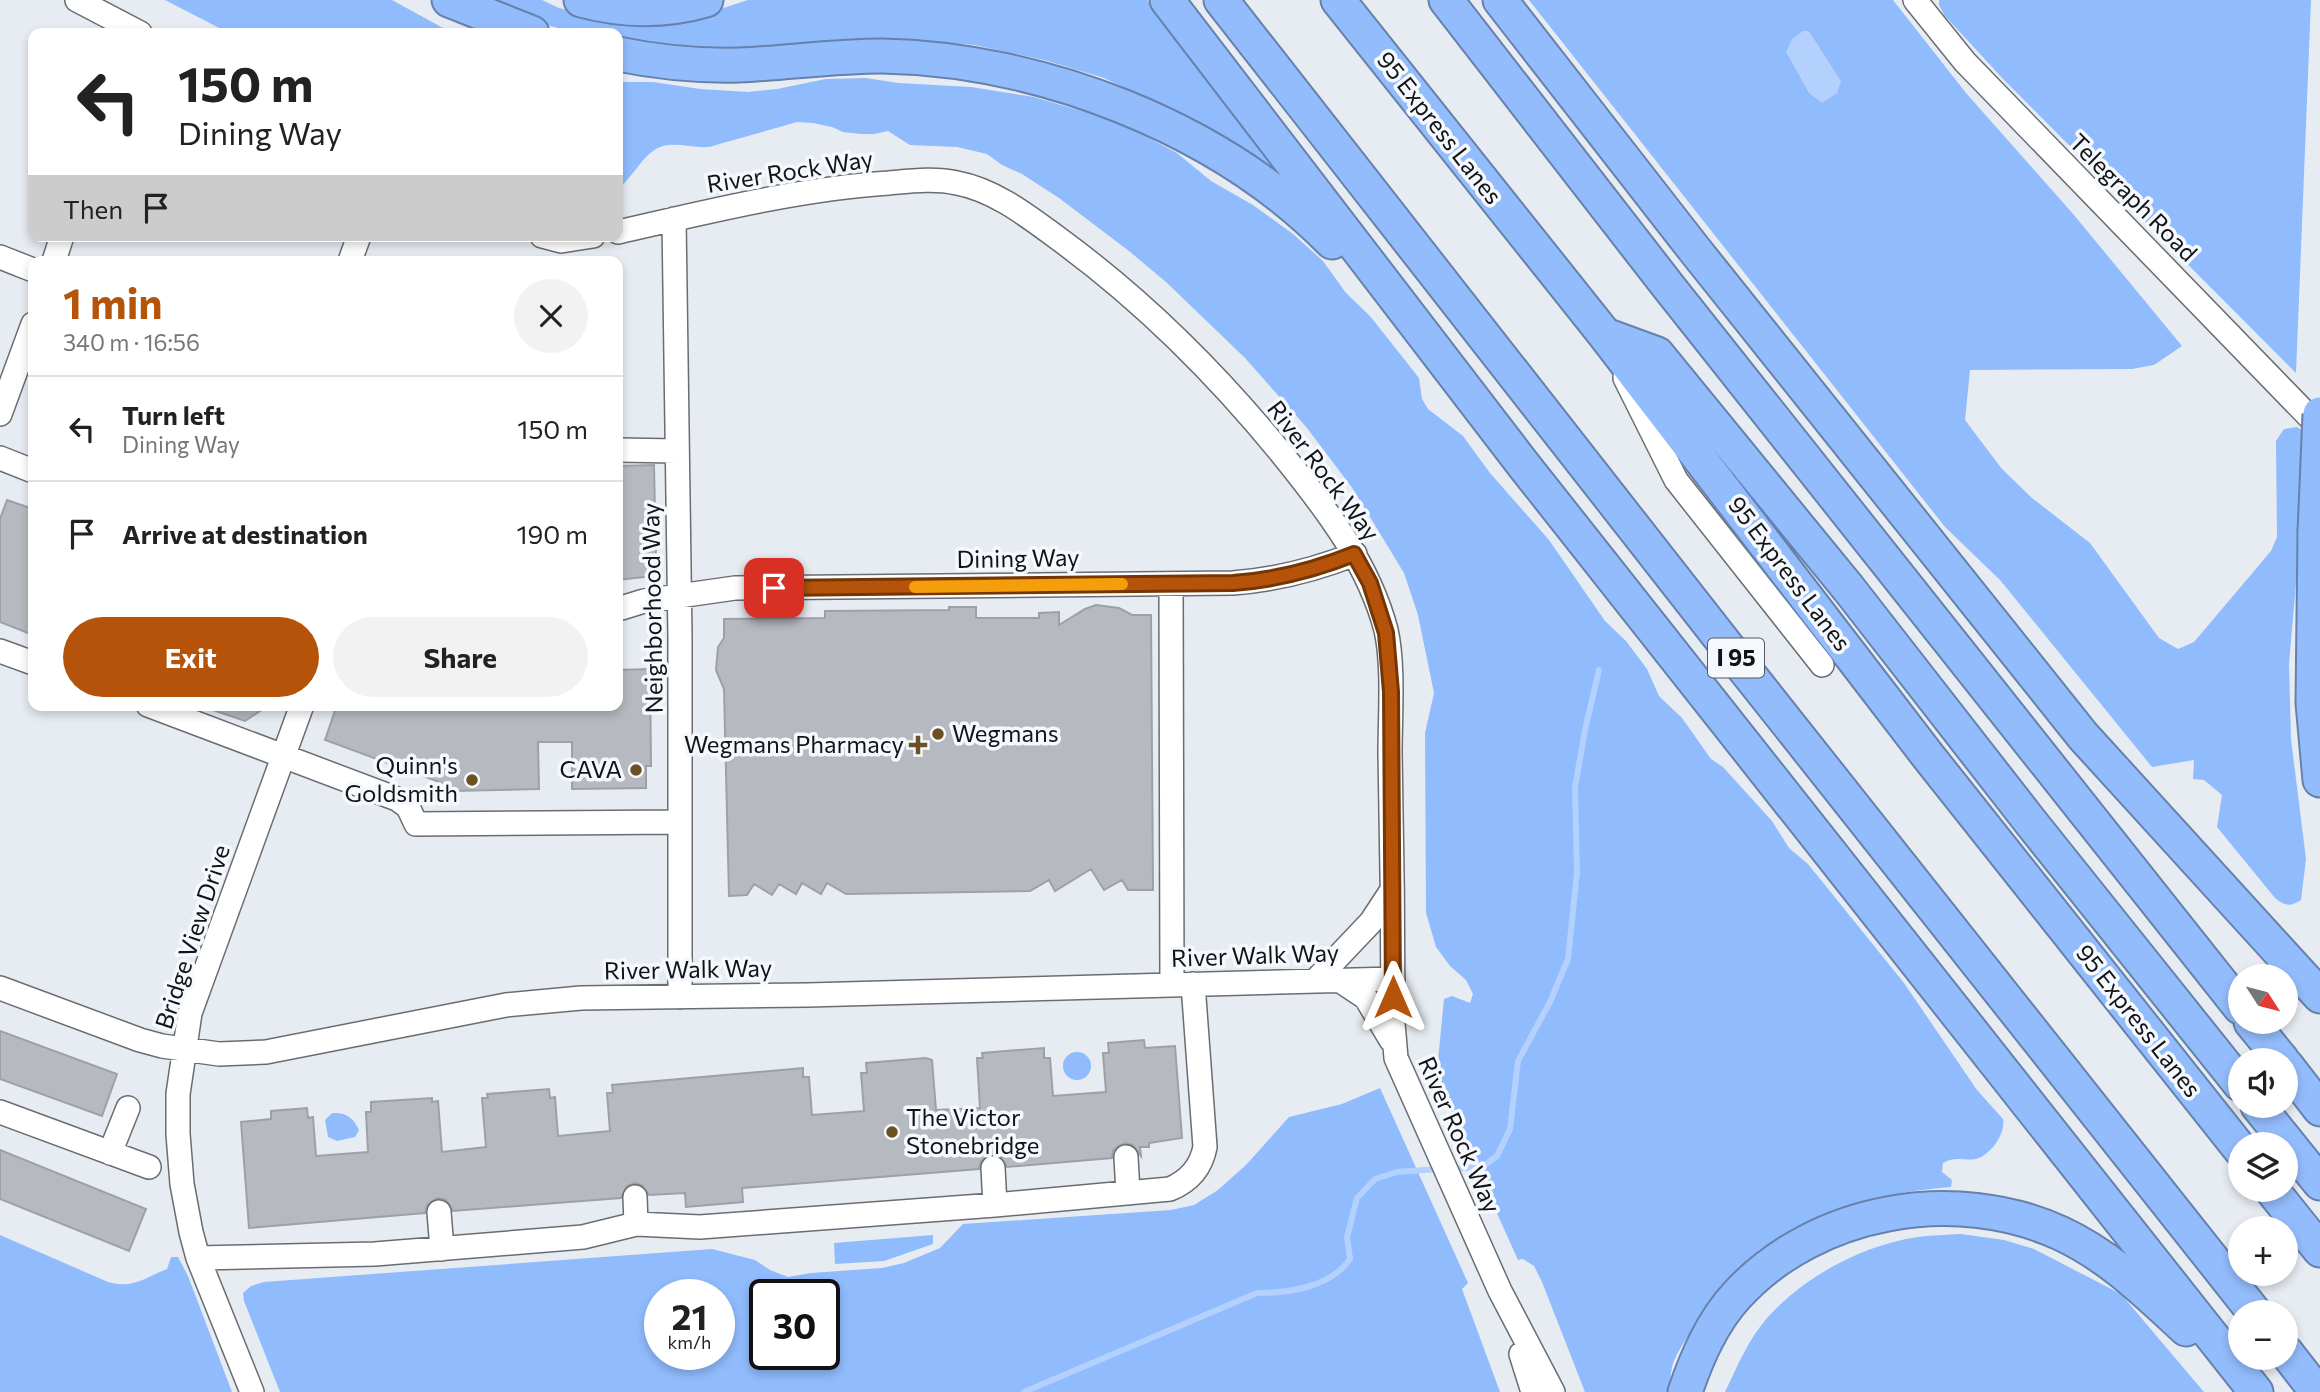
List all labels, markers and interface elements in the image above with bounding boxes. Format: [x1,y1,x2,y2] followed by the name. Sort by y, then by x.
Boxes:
[1371,45,1509,209] street label: 95 Express Lanes
[178,52,313,112] text: 150 m
[63,56,154,147] icon: left
[178,112,342,152] text: Dining Way
[2064,127,2204,267] street label: Telegraph Road
[705,143,875,198] street label: River Rock Way
[137,189,175,227] icon: arrive
[63,193,123,224] text: Then
[63,276,163,328] text: 1 min
[514,279,588,353] button: close
[63,328,200,356] text: 340 m · 16:56
[1262,394,1386,546] street label: River Rock Way
[122,399,225,430] text: Turn left
[63,410,101,448] icon: left
[517,413,588,444] text: 150 m
[122,430,240,458] text: Dining Way
[1723,490,1858,656] street label: 95 Express Lanes
[635,502,668,714] street label: Neighborhood Way
[63,515,101,553] icon: arrive
[122,518,368,549] text: Arrive at destination
[516,518,588,549] text: 190 m
[956,542,1080,573] street label: Dining Way
[744,558,804,618] pin
[755,569,793,607] icon: arrive
[63,617,319,697] button: Exit
[333,617,588,697] button: Share
[1708,638,1764,678] road number: I 95
[952,718,1059,747] place label: Wegmans
[930,726,946,742] marker: Wegmans
[684,729,904,758] place label: Wegmans Pharmacy
[910,737,926,753] marker: Wegmans Pharmacy
[344,750,458,807] place label: Quinn's Goldsmith
[559,754,622,783] place label: CAVA
[628,762,644,778] marker: CAVA
[464,772,480,788] marker: Quinn's Goldsmith
[148,841,235,1032] street label: Bridge View Drive
[1170,937,1340,972] street label: River Walk Way
[2070,938,2208,1102] street label: 95 Express Lanes
[604,953,772,984] street label: River Walk Way
[1356,960,1430,1034] position arrow
[2228,964,2298,1034] north arrow
[2228,964,2298,1370] map controls
[2228,1048,2298,1118] button: sound
[1413,1052,1508,1217] street label: River Rock Way
[906,1102,1040,1159] place label: The Victor Stonebridge
[884,1124,900,1140] marker: The Victor Stonebridge
[2228,1132,2298,1202] button: layers
[2228,1216,2298,1286] button: +
[749,1279,840,1370] speed limit sign: 30
[672,1294,707,1337] text: 21
[2228,1300,2298,1370] button: −
[668,1331,711,1353] text: km/h

